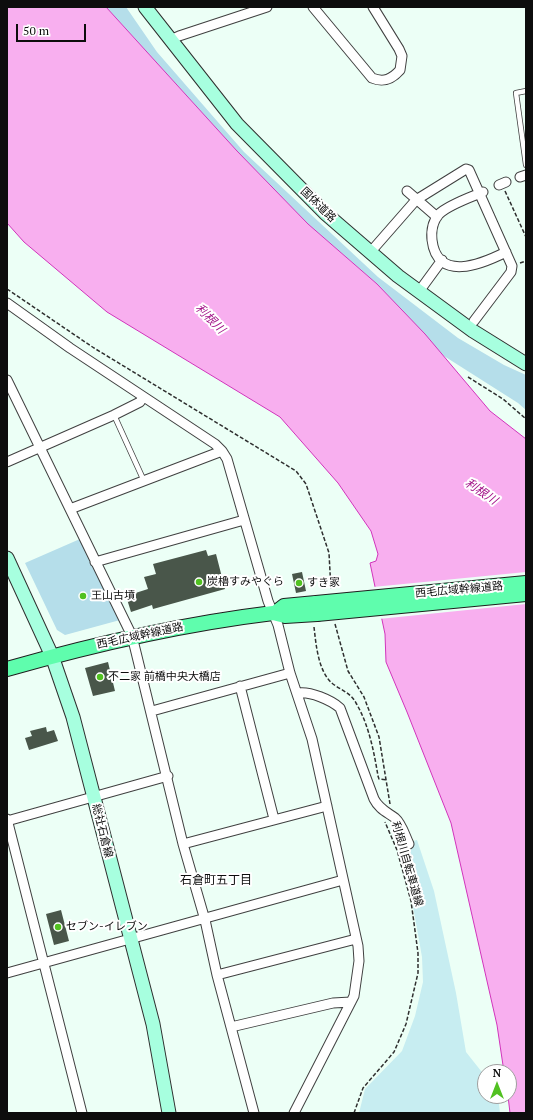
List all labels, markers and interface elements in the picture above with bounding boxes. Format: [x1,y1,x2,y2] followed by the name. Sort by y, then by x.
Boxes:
[18,16,88,42] scale bar
[23,23,49,38] text: 50 m
[298,185,338,225] street label: 国体道路
[192,301,228,337] water label: 利根川
[462,476,500,508] water label: 利根川
[207,575,284,589] place label: 炭櫓すみやぐら
[307,576,340,590] place label: すき家
[194,577,204,587] marker: 炭櫓すみやぐら
[294,578,304,588] marker: すき家
[415,580,503,600] street label: 西毛広域幹線道路
[91,589,135,603] place label: 王山古墳
[78,591,88,601] marker: 王山古墳
[96,620,184,652] street label: 西毛広域幹線道路
[108,670,221,684] place label: 不二家 前橋中央大橋店
[95,672,105,682] marker: 不二家 前橋中央大橋店
[89,803,115,859] street label: 総社石倉線
[389,820,425,908] street label: 利根川自転車道線
[180,874,252,888] district label: 石倉町五丁目
[66,920,148,934] place label: セブン-イレブン
[53,922,63,932] marker: セブン-イレブン
[477,1064,517,1104] north arrow
[493,1066,501,1080] text: N

